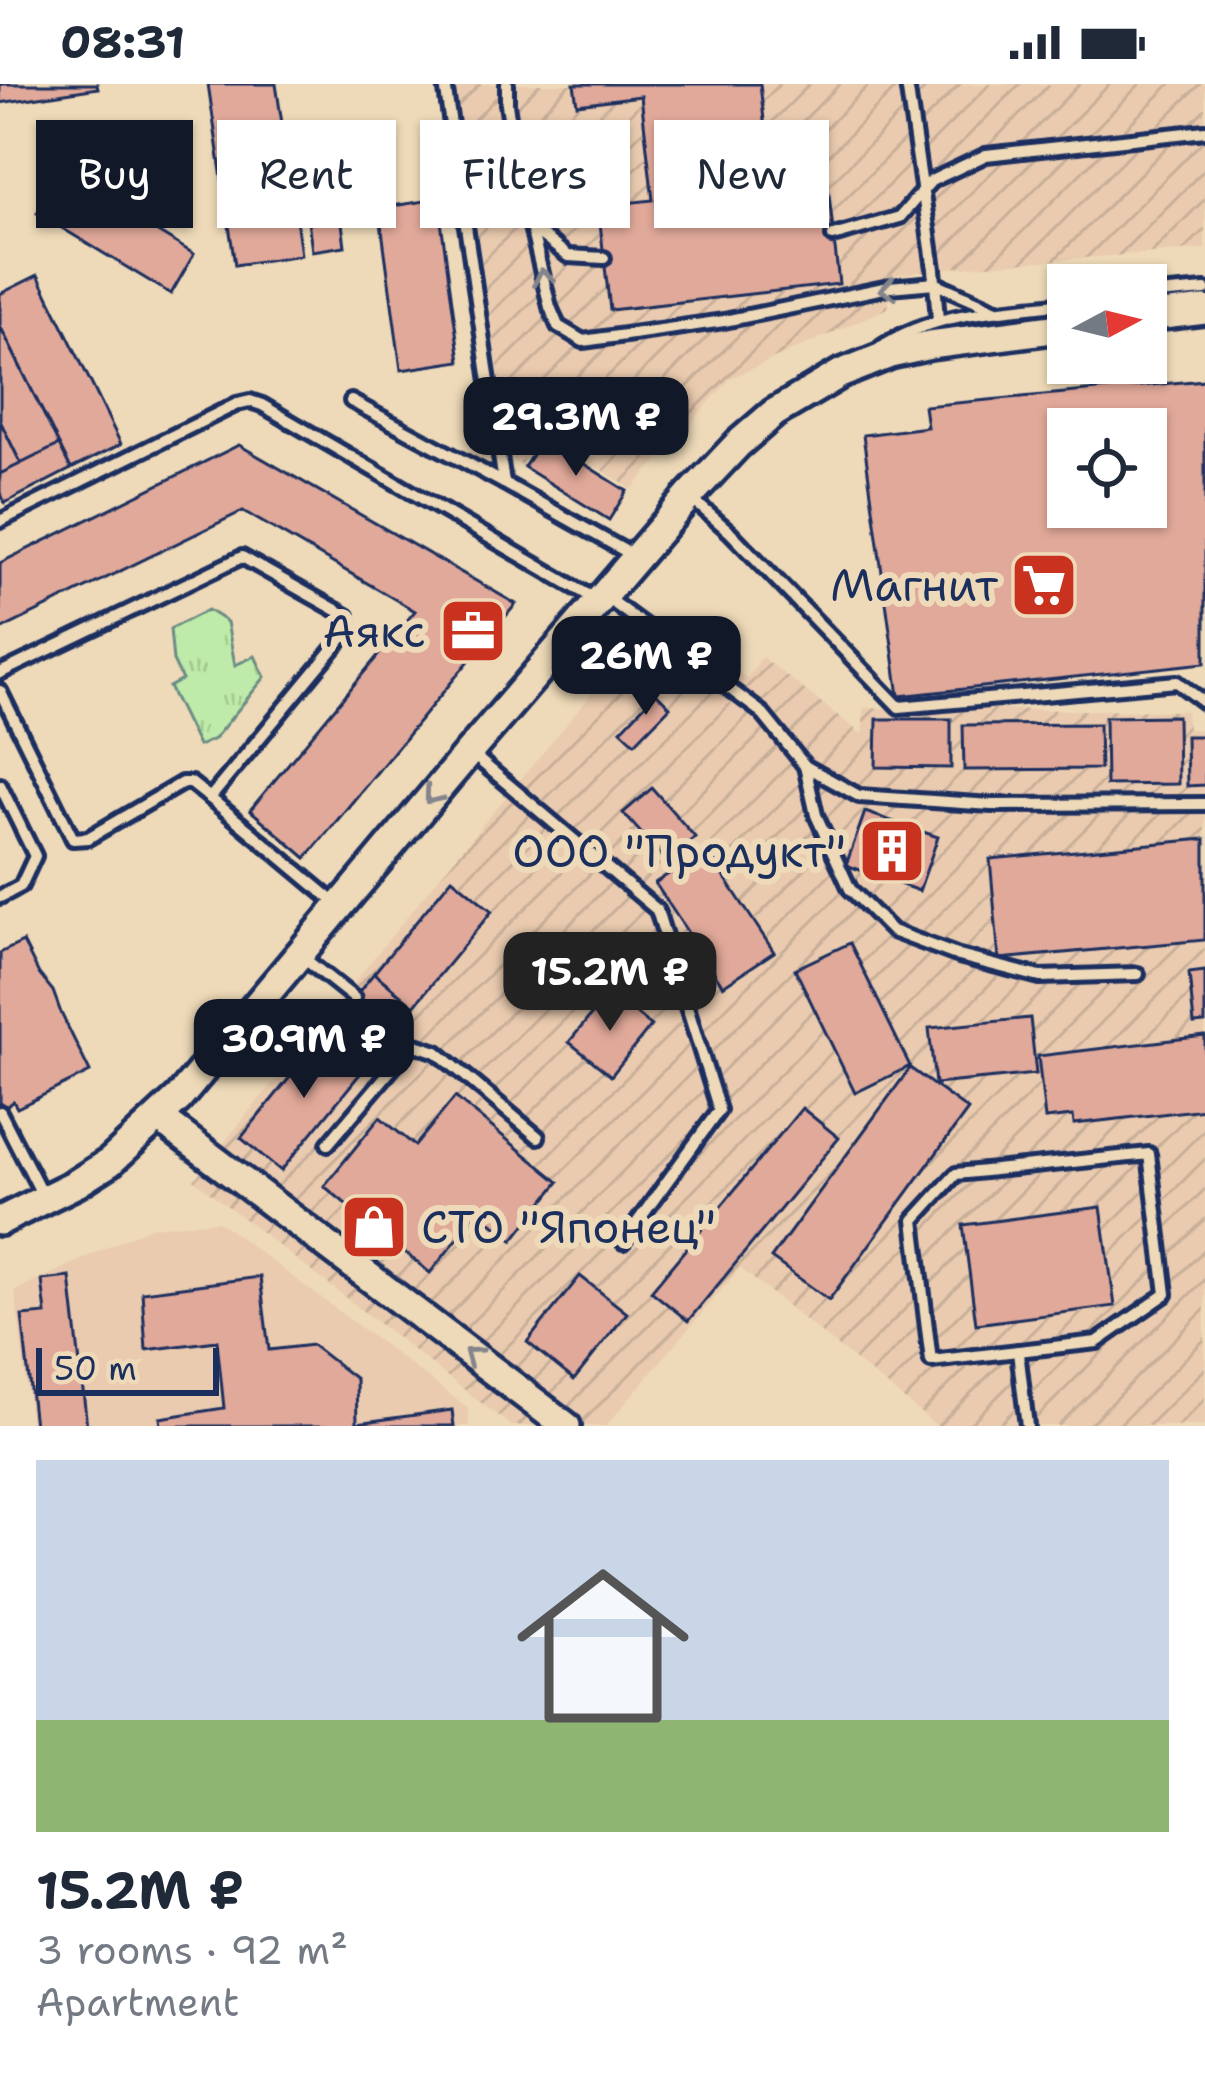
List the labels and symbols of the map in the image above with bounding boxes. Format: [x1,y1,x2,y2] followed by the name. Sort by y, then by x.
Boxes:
[1047,264,1167,384] north arrow
[532,267,557,288] one-way arrow
[878,275,898,301] one-way arrow
[465,377,687,479] pin: 29.3M ₽
[1009,550,1079,620] supermarket icon: Магнит
[830,555,999,615] place label: Магнит
[438,596,508,666] office icon: Аякс
[323,601,426,661] place label: Аякс
[562,616,730,718] pin: 26M ₽
[424,782,446,804] one-way arrow
[857,816,927,886] building icon: ООО "Продукт"
[512,821,846,881] place label: ООО "Продукт"
[499,932,721,1034] pin: 15.2M ₽
[193,999,415,1101] pin: 30.9M ₽
[339,1192,409,1262] shop icon: СТО "Японец"
[421,1197,716,1257] place label: СТО "Японец"
[36,1342,219,1395] scale bar
[464,1348,486,1370] one-way arrow

